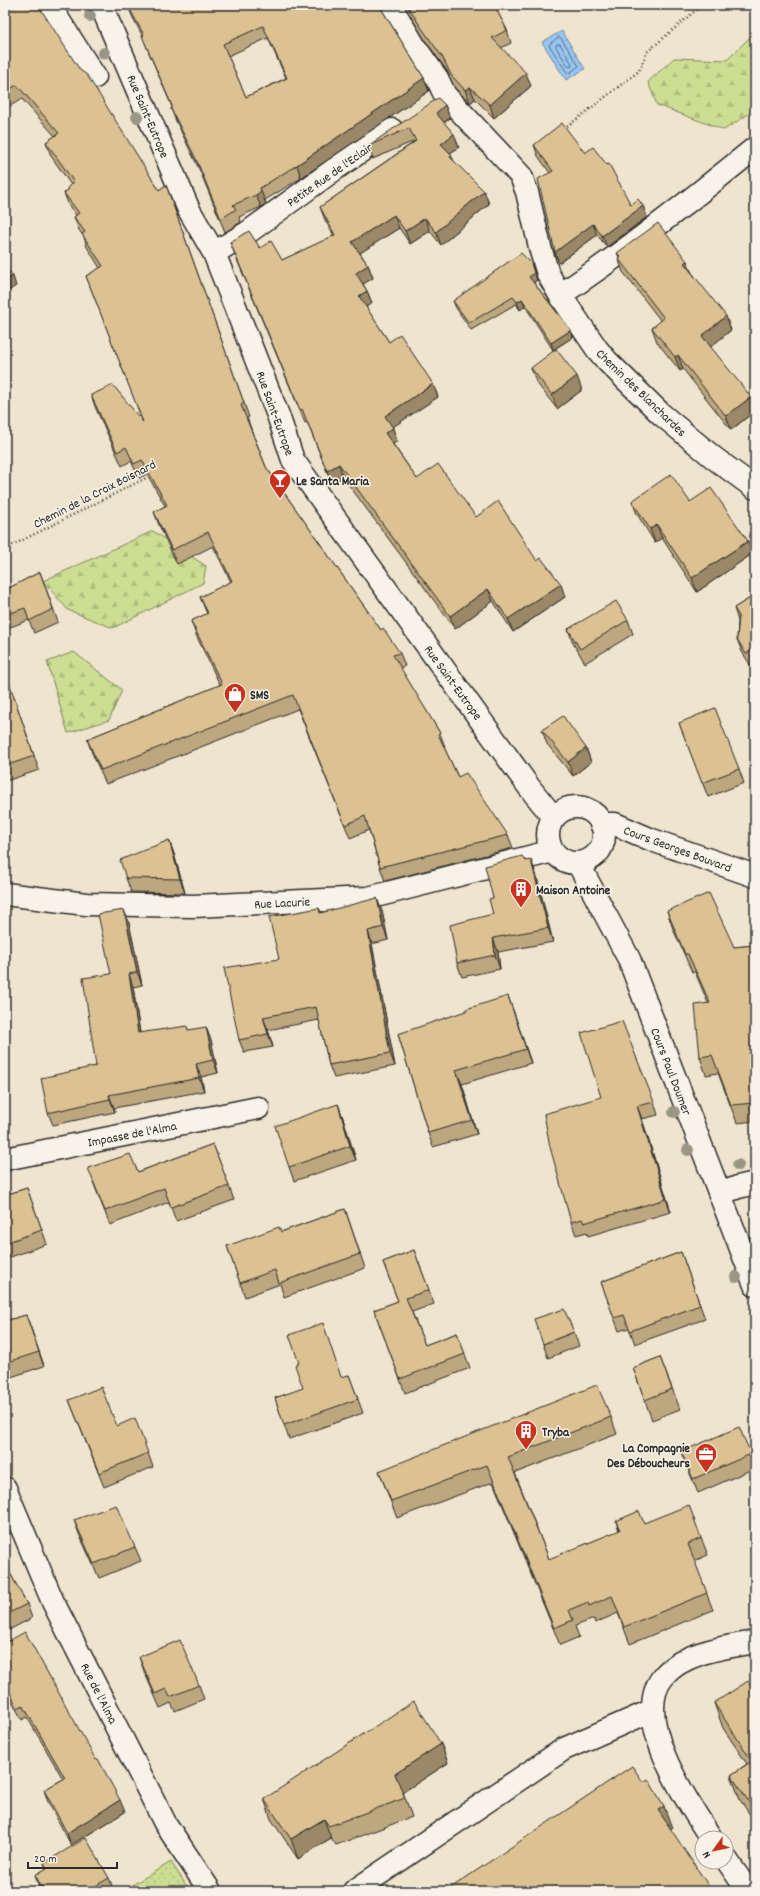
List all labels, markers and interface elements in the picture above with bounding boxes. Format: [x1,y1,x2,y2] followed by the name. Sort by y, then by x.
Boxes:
[121,72,173,162] street label: Rue Saint-Eutrope
[284,139,377,213] street label: Petite Rue de l'Eclair
[591,345,690,442] street label: Chemin des Blanchardes
[250,369,298,459] street label: Rue Saint-Eutrope
[31,456,160,534] street label: Chemin de la Croix Boisnard
[267,467,293,500] bar icon: Le Santa Maria
[296,473,370,492] place label: Le Santa Maria
[418,642,486,725] street label: Rue Saint-Eutrope
[222,681,248,714] shop icon: SMS
[250,687,269,706] place label: SMS
[620,822,734,879] street label: Cours Georges Bouvard
[508,876,534,909] building icon: Maison Antoine
[536,882,610,901] place label: Maison Antoine
[254,894,311,915] street label: Rue Lacurie
[644,1025,695,1119] street label: Cours Paul Doumer
[86,1117,180,1153] street label: Impasse de l'Alma
[513,1418,539,1451] building icon: Tryba
[542,1424,570,1443] place label: Tryba
[607,1440,691,1474] place label: La Compagnie Des Déboucheurs
[693,1441,719,1474] office icon: La Compagnie Des Déboucheurs
[74,1660,122,1729] street label: Rue de l'Alma
[694,1830,734,1870] north arrow
[28,1844,117,1870] scale bar
[699,1847,715,1861] text: N
[34,1851,57,1868] text: 20 m

